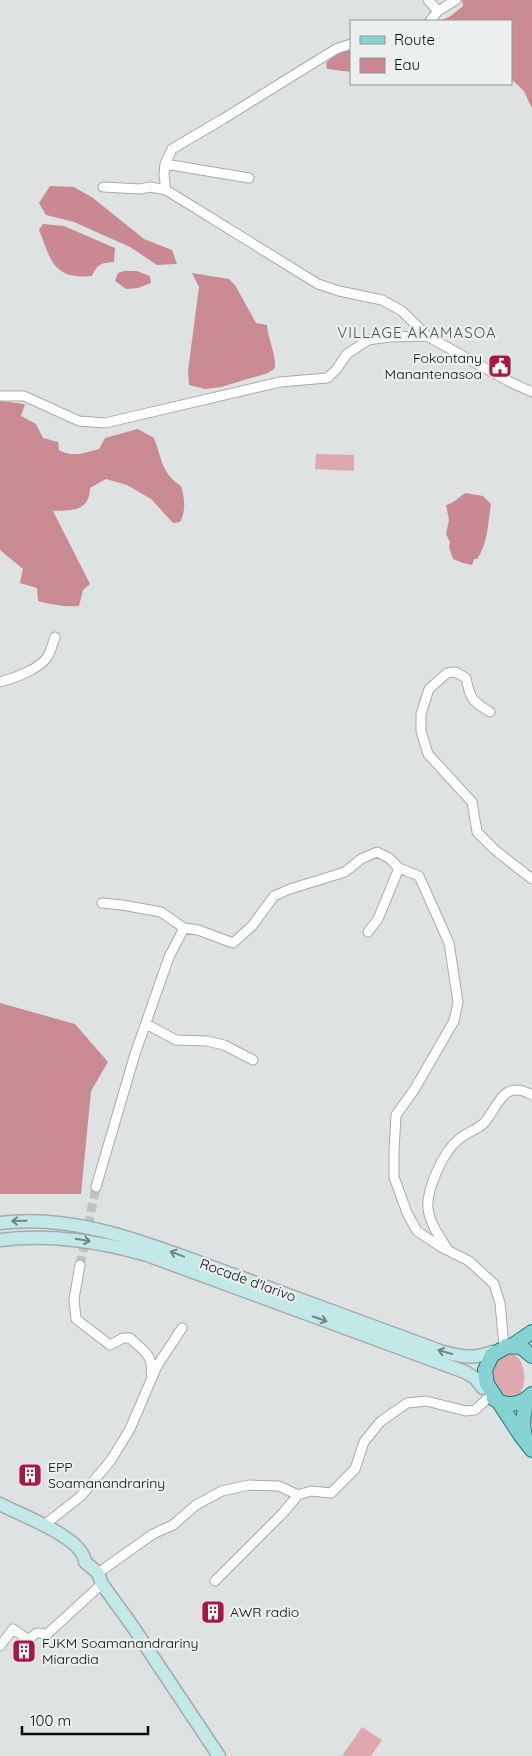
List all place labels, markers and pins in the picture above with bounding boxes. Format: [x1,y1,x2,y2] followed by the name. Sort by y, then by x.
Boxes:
[385,349,482,383] place label: Fokontany Manantenasoa
[487,353,513,379] public building icon: Fokontany Manantenasoa
[48,1458,165,1492] place label: EPP Soamanandrariny
[17,1462,43,1488] building icon: EPP Soamanandrariny
[200,1599,226,1625] building icon: AWR radio
[230,1603,299,1621] place label: AWR radio
[42,1634,198,1668] place label: FJKM Soamanandrariny Miaradia
[11,1638,37,1664] building icon: FJKM Soamanandrariny Miaradia

